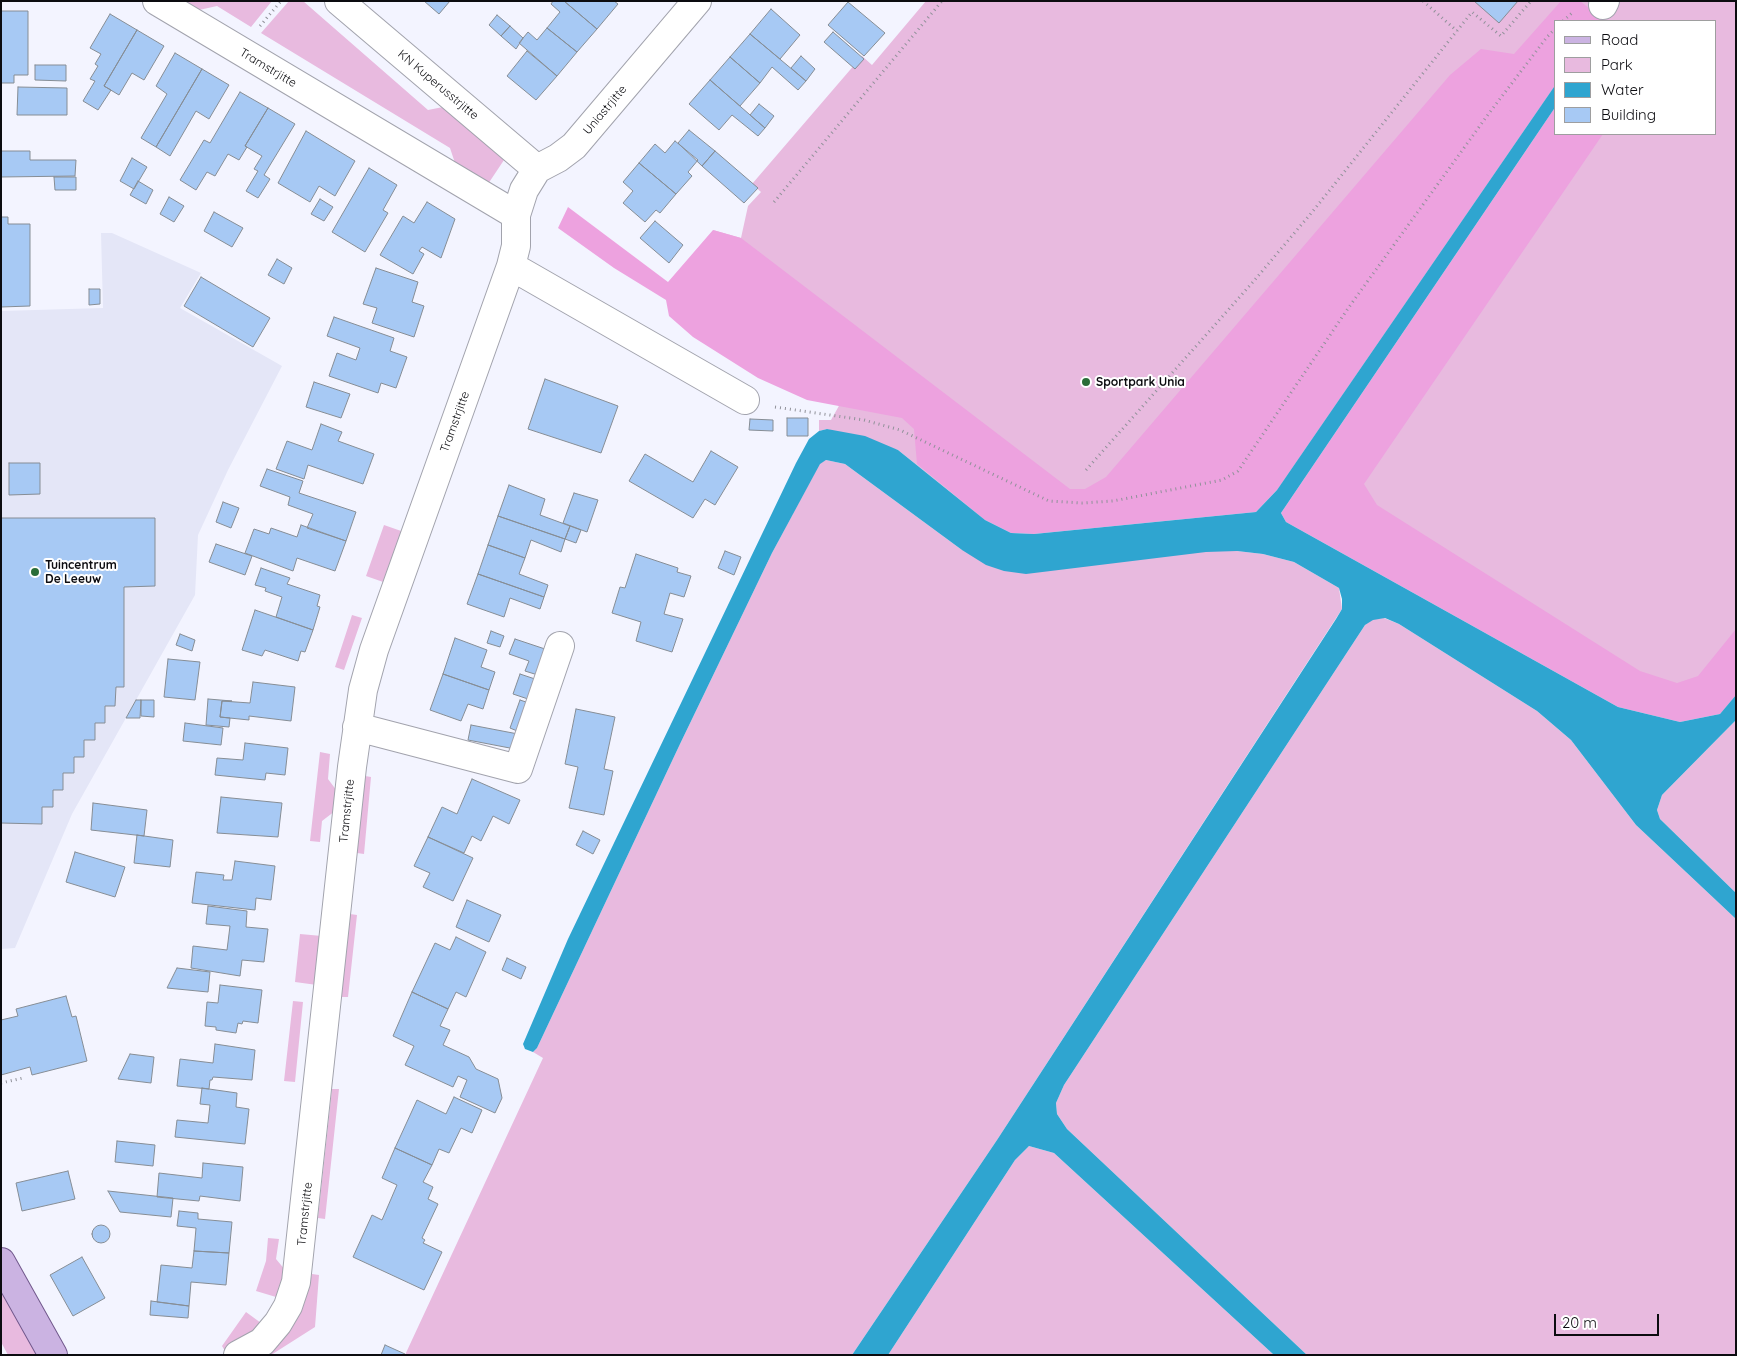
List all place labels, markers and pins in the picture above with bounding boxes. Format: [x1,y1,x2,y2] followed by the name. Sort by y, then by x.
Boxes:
[1096,375,1185,389] place label: Sportpark Unia
[1080,376,1092,388] marker: Sportpark Unia
[45,558,117,586] place label: Tuincentrum De Leeuw
[29,566,41,578] marker: Tuincentrum De Leeuw

